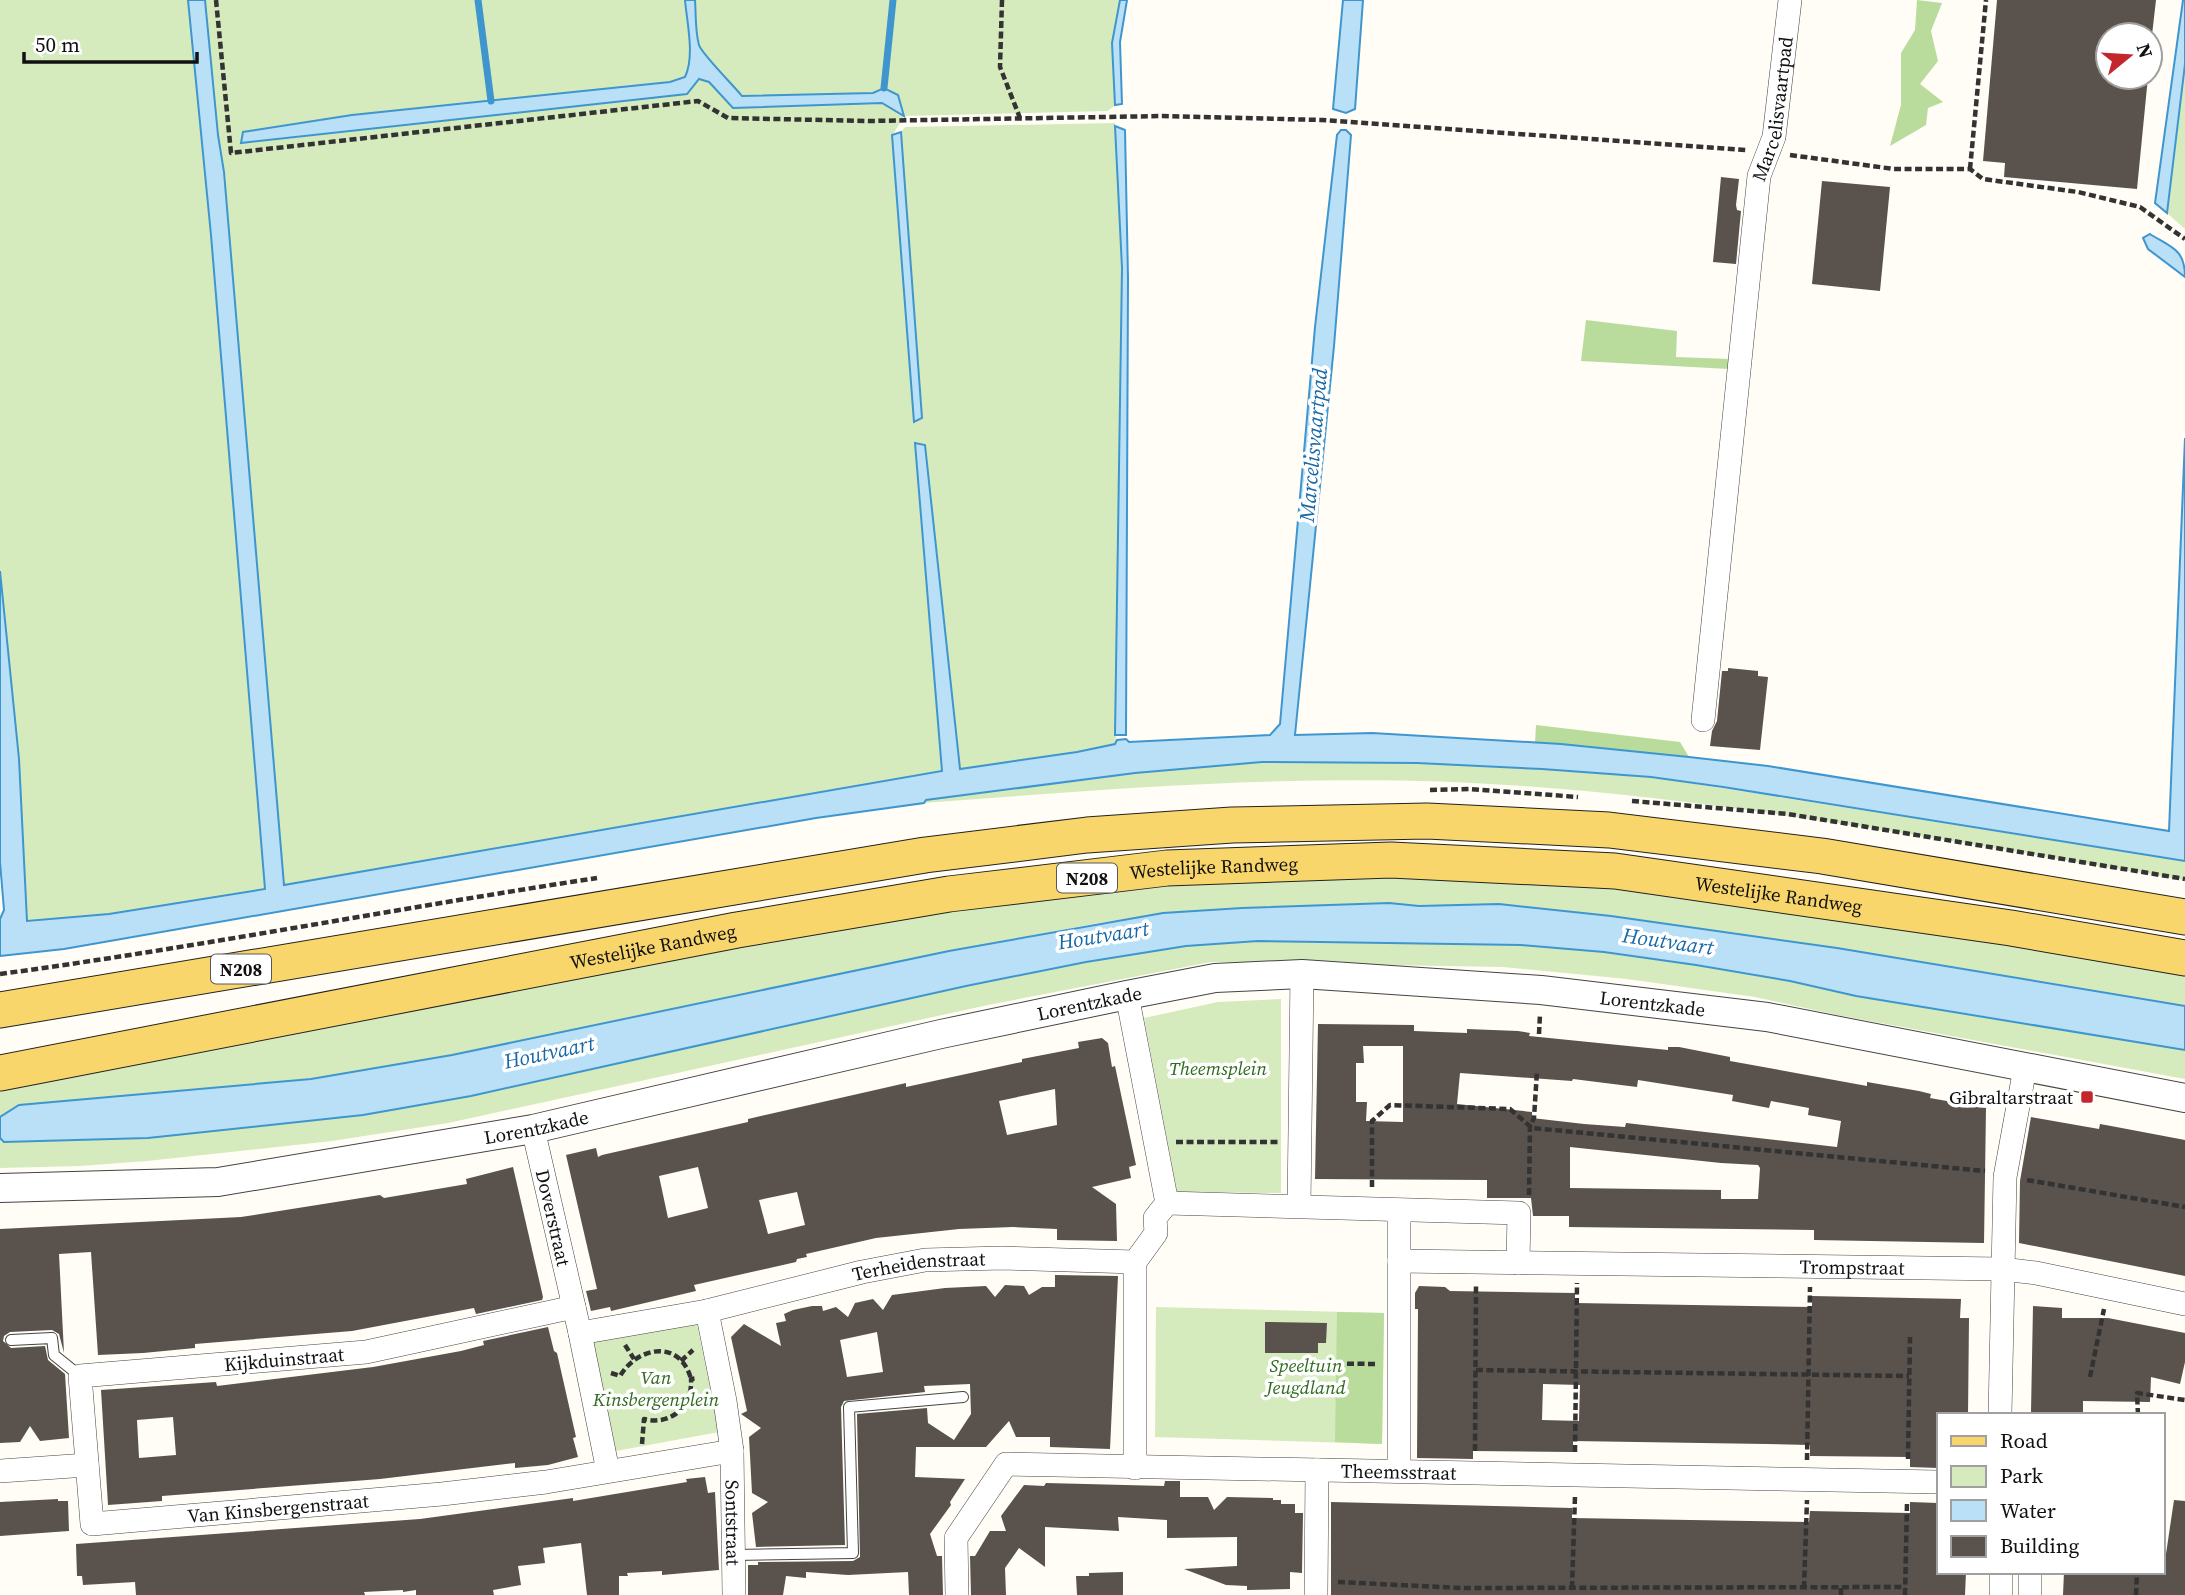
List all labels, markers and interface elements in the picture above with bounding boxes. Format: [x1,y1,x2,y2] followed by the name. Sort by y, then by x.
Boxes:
[24,21,198,65] scale bar
[2094,21,2164,91] north arrow
[35,30,80,59] text: 50 m
[1745,35,1799,185] street label: Marcelisvaartpad
[2131,40,2160,61] text: N
[1292,367,1334,524] water label: Marcelisvaartpad
[1128,850,1299,885] street label: Westelijke Randweg
[1057,864,1117,892] road number: N208
[1693,870,1864,919] street label: Westelijke Randweg
[1054,913,1152,957] water label: Houtvaart
[567,917,738,975] street label: Westelijke Randweg
[1620,920,1717,962] water label: Houtvaart
[211,954,271,984] road number: N208
[1035,979,1144,1027] street label: Lorentzkade
[1598,984,1707,1023] street label: Lorentzkade
[500,1028,598,1076] water label: Houtvaart
[1169,1055,1267,1081] park label: Theemsplein
[1949,1084,2074,1110] place label: Gibraltarstraat
[2079,1089,2095,1105] marker: Gibraltarstraat
[482,1104,591,1150] street label: Lorentzkade
[530,1167,577,1269] street label: Doverstraat
[849,1245,986,1287] street label: Terheidenstraat
[1799,1253,1905,1281] street label: Trompstraat
[223,1341,346,1377] street label: Kijkduinstraat
[1263,1352,1346,1400] park label: Speeltuin Jeugdland
[592,1364,720,1412] park label: Van Kinsbergenplein
[1937,1413,2164,1574] legend
[2000,1426,2048,1455] text: Road
[1341,1457,1457,1486] street label: Theemsstraat
[2000,1461,2044,1490] text: Park
[719,1480,747,1567] street label: Sontstraat
[186,1487,371,1529] street label: Van Kinsbergenstraat
[2000,1496,2056,1525] text: Water
[2000,1531,2079,1560] text: Building

